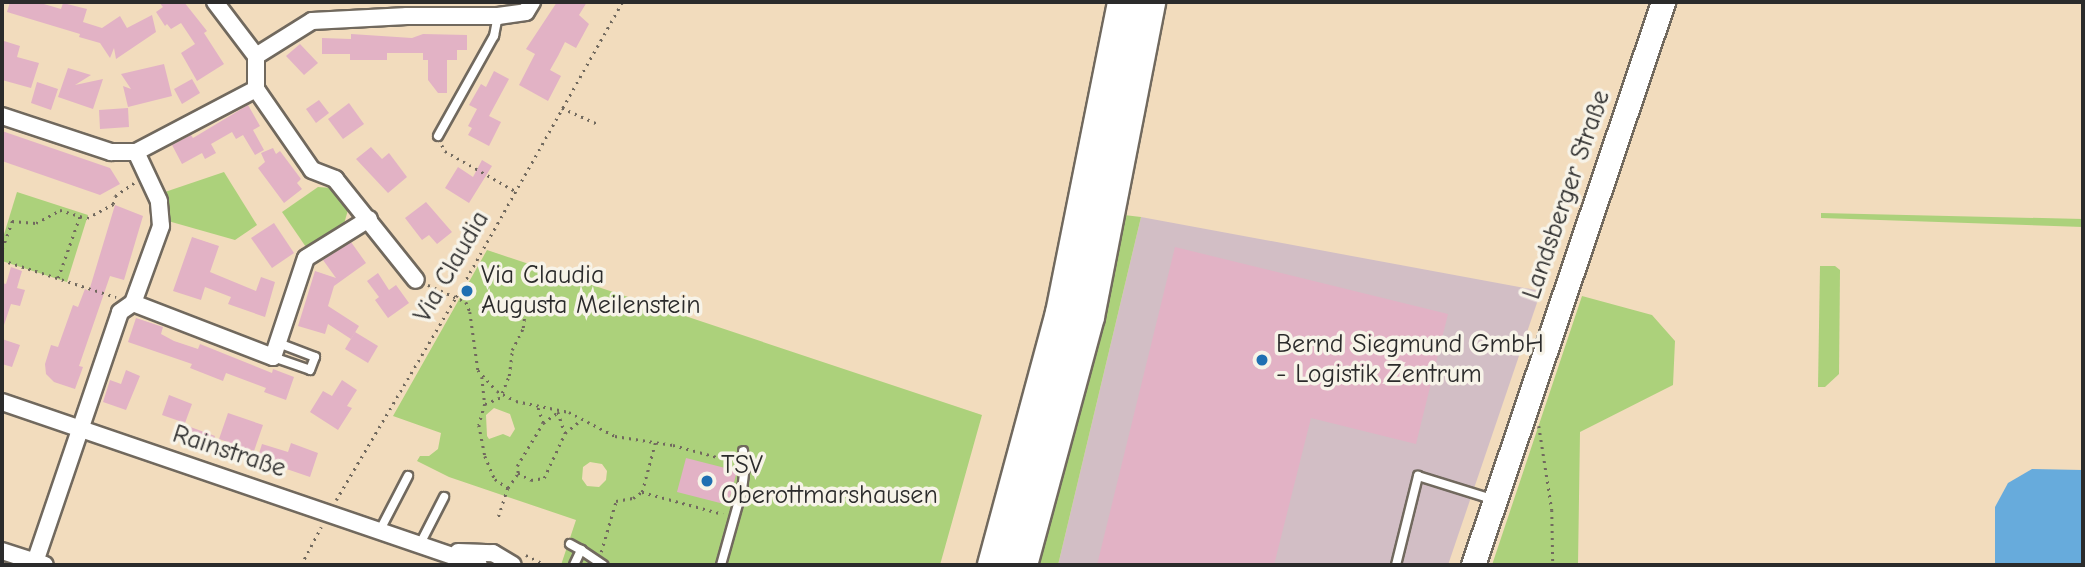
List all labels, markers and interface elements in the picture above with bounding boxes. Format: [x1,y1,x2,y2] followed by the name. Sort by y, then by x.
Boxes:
[1517,86,1617,304] street label: Landsberger Straße
[408,206,496,328] street label: Via Claudia
[481,260,701,322] place label: Via Claudia Augusta Meilenstein
[459,283,475,299] marker: Via Claudia Augusta Meilenstein
[1276,329,1544,390] place label: Bernd Siegmund GmbH - Logistik Zentrum
[1254,352,1270,368] marker: Bernd Siegmund GmbH - Logistik Zentrum
[169,419,289,485] street label: Rainstraße
[721,450,938,512] place label: TSV Oberottmarshausen
[699,473,715,489] marker: TSV Oberottmarshausen

